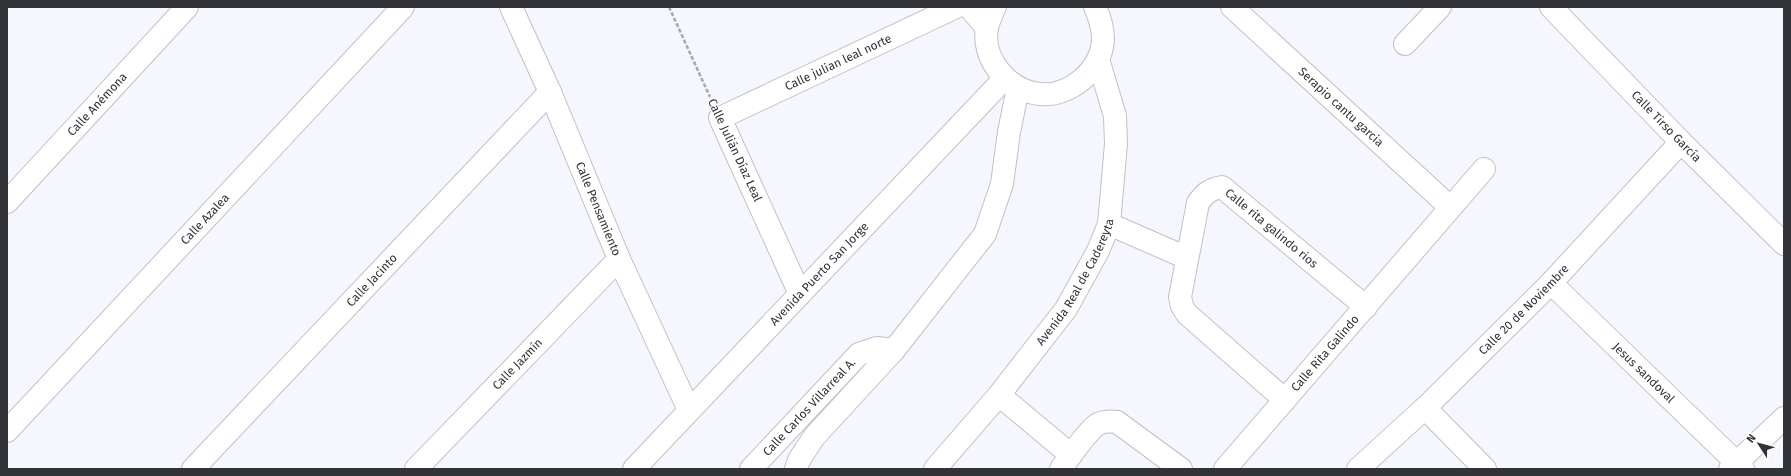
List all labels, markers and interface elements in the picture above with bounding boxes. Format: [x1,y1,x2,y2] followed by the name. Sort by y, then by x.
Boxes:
[783,31,894,93] street label: Calle julian leal norte
[1296,64,1387,150] street label: Serapio cantu garcia
[65,70,130,139] street label: Calle Anémona
[1629,88,1704,165] street label: Calle Tirso García
[705,96,765,204] street label: Calle Julián Díaz Leal
[573,160,624,258] street label: Calle Pensamiento
[1222,186,1321,271] street label: Calle rita galindo rios
[178,191,232,247] street label: Calle Azalea
[1033,218,1116,348] street label: Avenida Real de Cadereyta
[767,219,871,328] street label: Avenida Puerto San Jorge
[344,251,400,309] street label: Calle Jacinto
[1476,261,1572,358] street label: Calle 20 de Noviembre
[1288,312,1362,394] street label: Calle Rita Galindo
[490,335,545,393] street label: Calle Jazmín
[1610,340,1678,406] street label: Jesus sandoval
[760,355,858,459] street label: Calle Carlos Villarreal A.
[1739,424,1779,464] north arrow
[1744,432,1759,445] text: N

